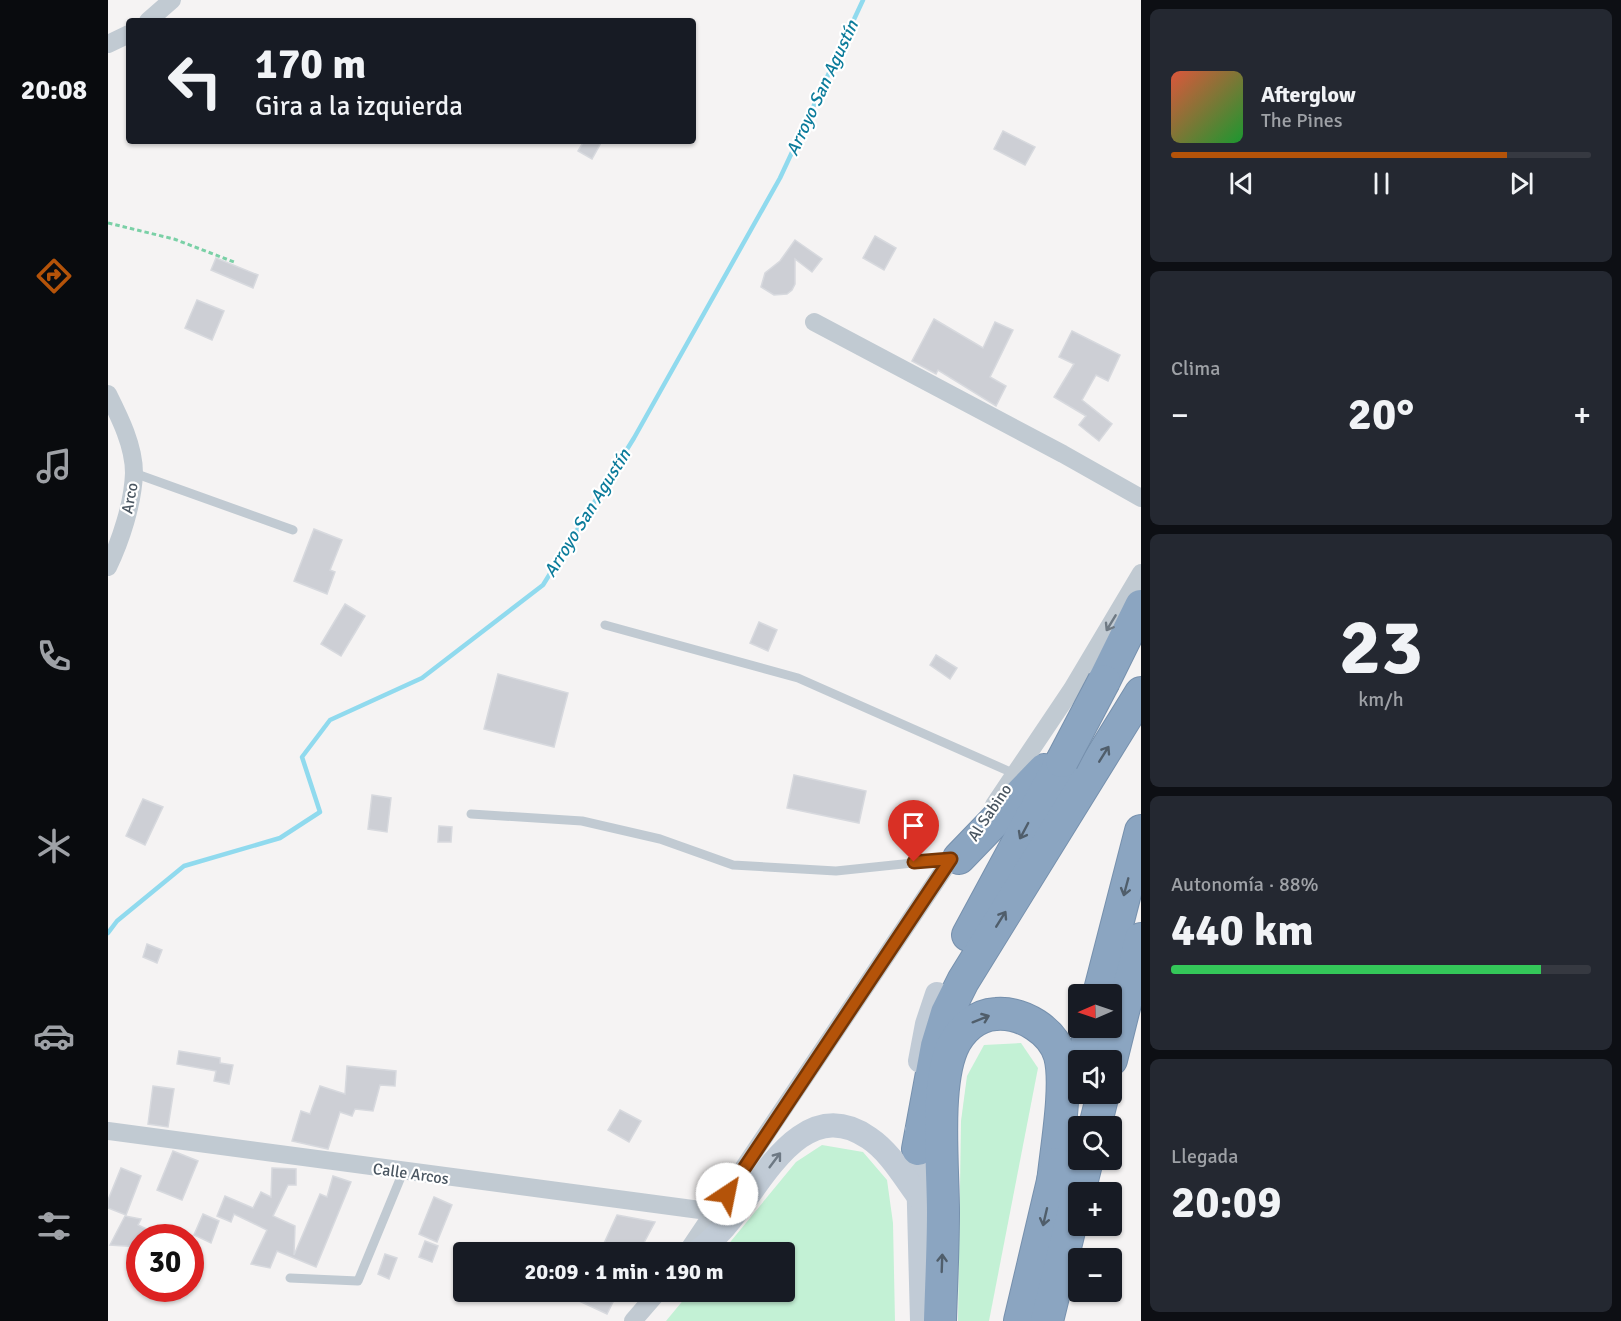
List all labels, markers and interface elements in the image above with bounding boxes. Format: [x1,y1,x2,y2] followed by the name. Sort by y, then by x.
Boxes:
[781,16,863,159] water label: Arroyo San Agustín
[255,39,366,90] text: 170 m
[156,42,234,120] icon: left
[21,74,87,107] text: 20:08
[1261,81,1356,108] text: Afterglow
[255,90,463,123] text: Gira a la izquierda
[1261,108,1343,133] text: The Pines
[1225,167,1258,200] icon: previous
[1365,167,1398,200] icon: pause
[1505,167,1538,200] icon: next
[33,255,75,297] icon: directions
[1171,356,1220,381] text: Clima
[1348,387,1414,442] text: 20°
[1171,395,1189,436] text: −
[1573,395,1591,436] text: +
[539,444,636,581] water label: Arroyo San Agustín
[33,445,75,487] icon: music
[117,481,143,515] street label: Arco
[1339,600,1423,696] text: 23
[1105,614,1117,631] one-way arrow
[33,635,75,677] icon: phone
[1358,687,1404,712] text: km/h
[1098,746,1110,763] one-way arrow
[963,780,1016,845] street label: Al Sabino
[888,800,939,862] pin
[897,809,930,842] icon: arrive
[1018,822,1029,840] one-way arrow
[33,825,75,867] icon: climate
[1171,872,1319,897] text: Autonomía · 88%
[1120,877,1132,896] one-way arrow
[1171,903,1314,958] text: 440 km
[994,911,1007,928] one-way arrow
[1068,984,1122,1038] north arrow
[1068,984,1122,1302] map controls
[972,1013,990,1024] one-way arrow
[33,1015,75,1057] icon: car
[1068,1050,1122,1104] button: sound
[1068,1116,1122,1170] button: search
[1171,1144,1238,1169] text: Llegada
[769,1152,781,1168] one-way arrow
[372,1159,450,1189] street label: Calle Arcos
[695,1162,759,1226] position arrow
[1171,1175,1281,1230] text: 20:09
[1068,1182,1122,1236] button: +
[33,1205,75,1247] icon: filters
[1038,1208,1050,1227] one-way arrow
[126,1224,204,1302] speed limit sign: 30
[1068,1248,1122,1302] button: −
[936,1253,947,1273] one-way arrow
[524,1258,724,1285] text: 20:09 · 1 min · 190 m

